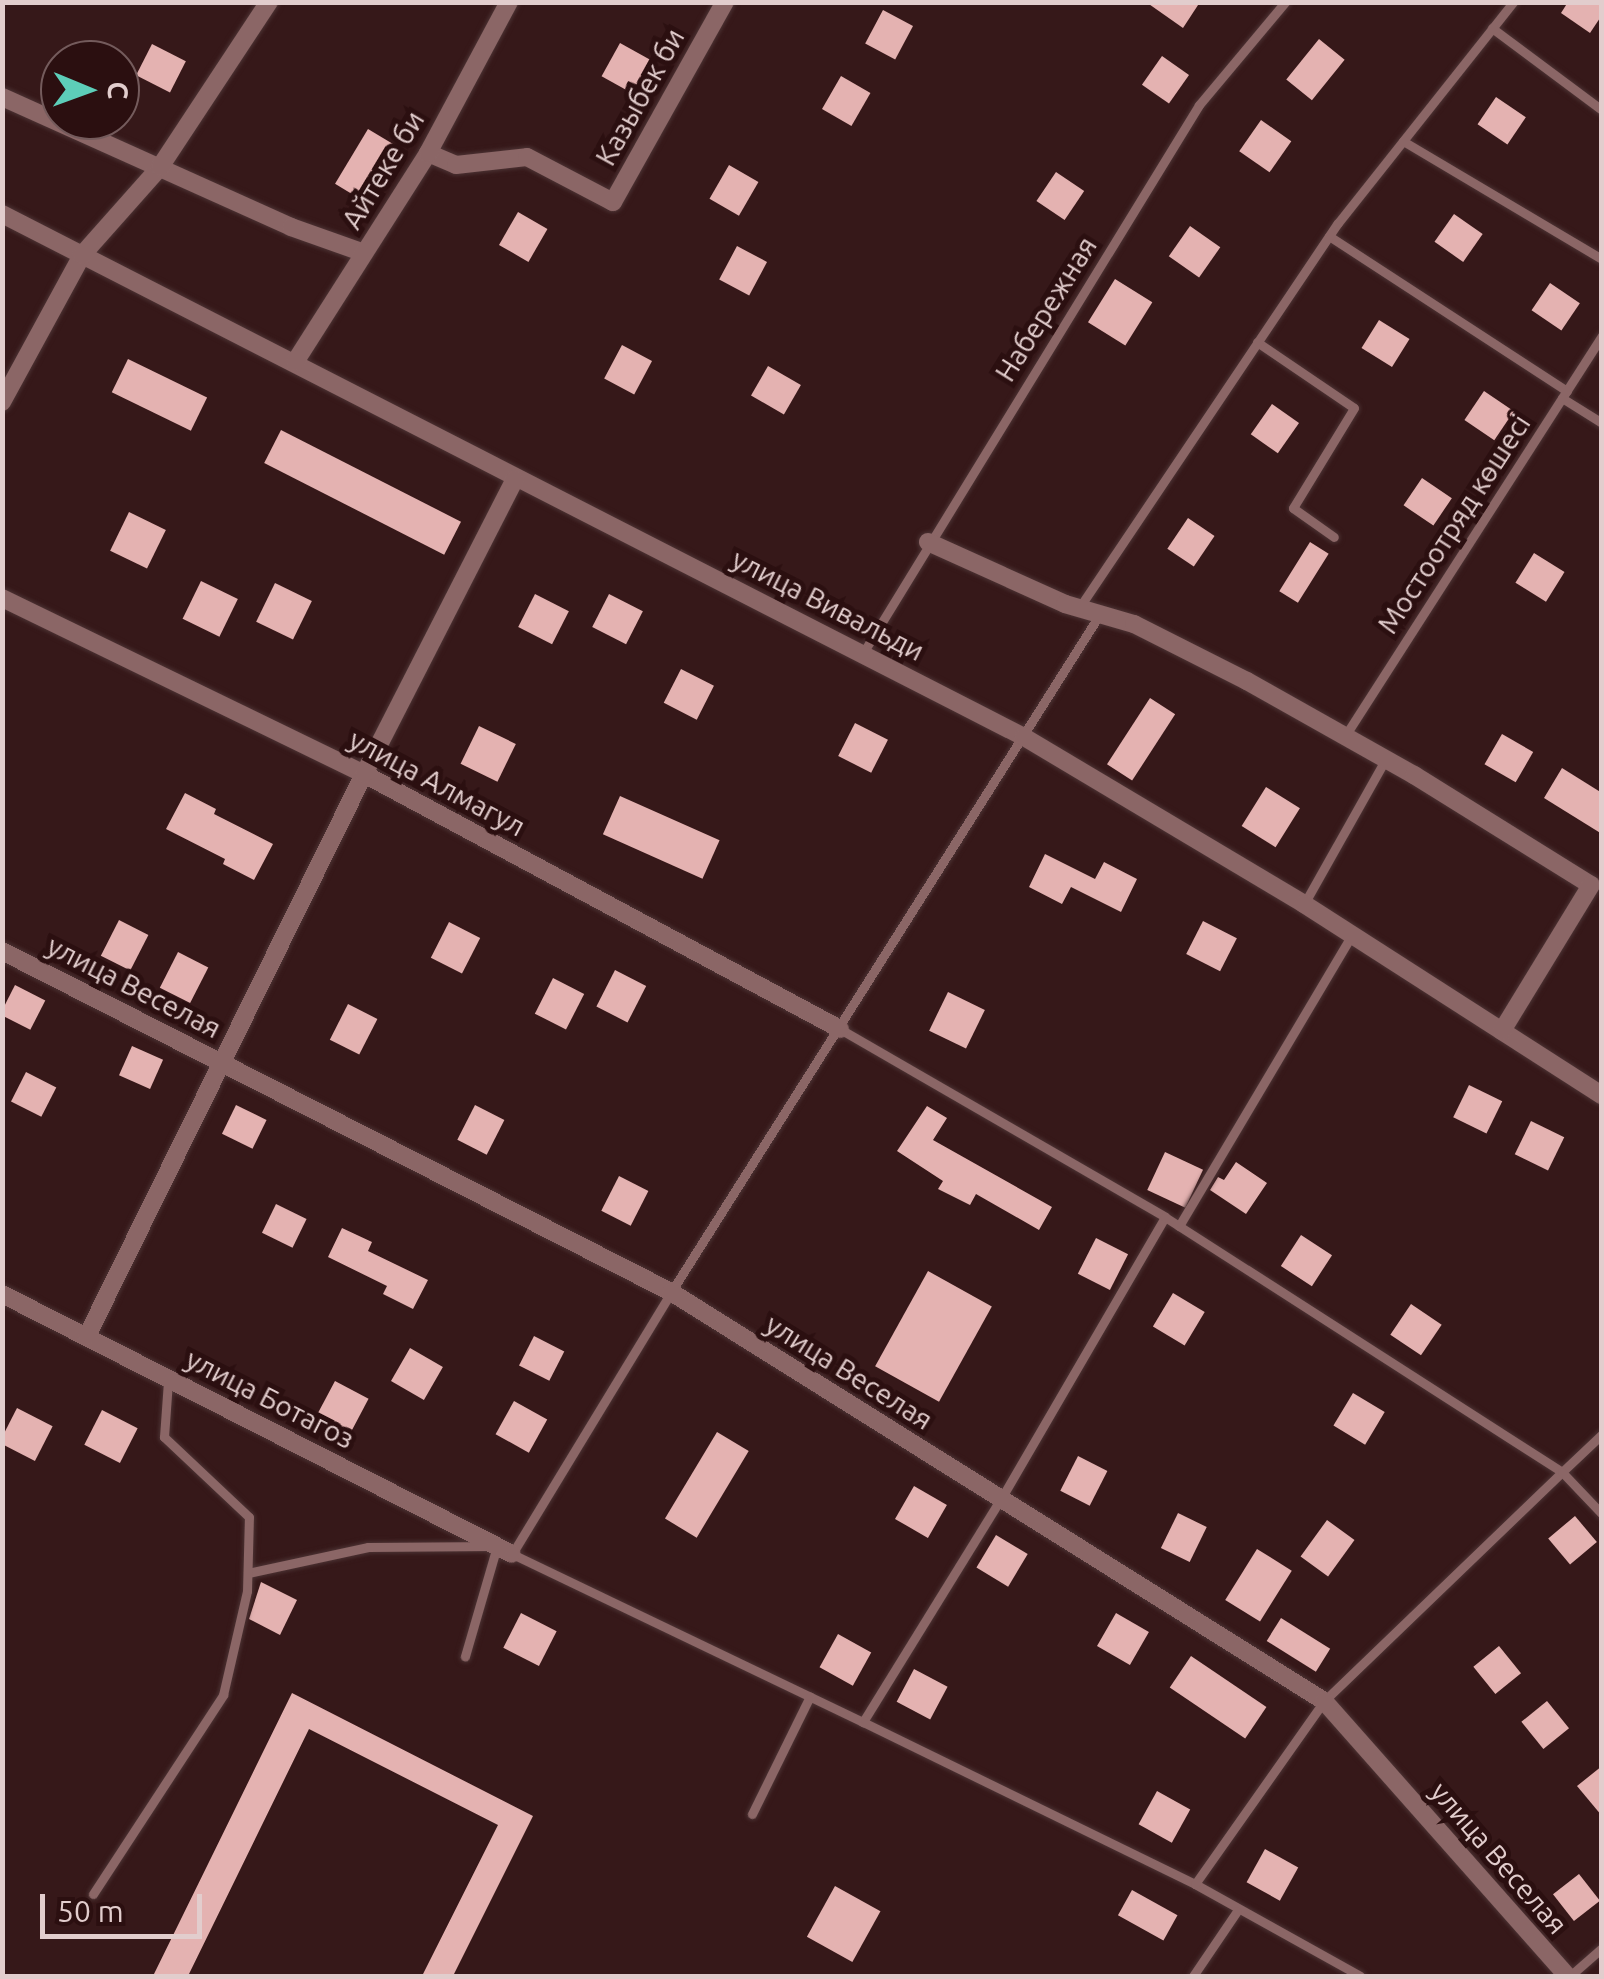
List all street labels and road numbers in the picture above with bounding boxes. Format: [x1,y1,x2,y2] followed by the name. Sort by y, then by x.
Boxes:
[589,23,691,171] street label: Казыбек би
[335,105,431,235] street label: Айтеке би
[988,230,1104,388] street label: Набережная
[1371,408,1537,640] street label: Мостоотряд көшесі
[726,542,930,668] street label: улица Вивальди
[343,723,531,843] street label: улица Алмагул
[41,929,227,1045] street label: улица Веселая
[759,1307,939,1437] street label: улица Веселая
[180,1342,360,1456] street label: улица Ботагоз
[1424,1775,1574,1941] street label: улица Веселая

